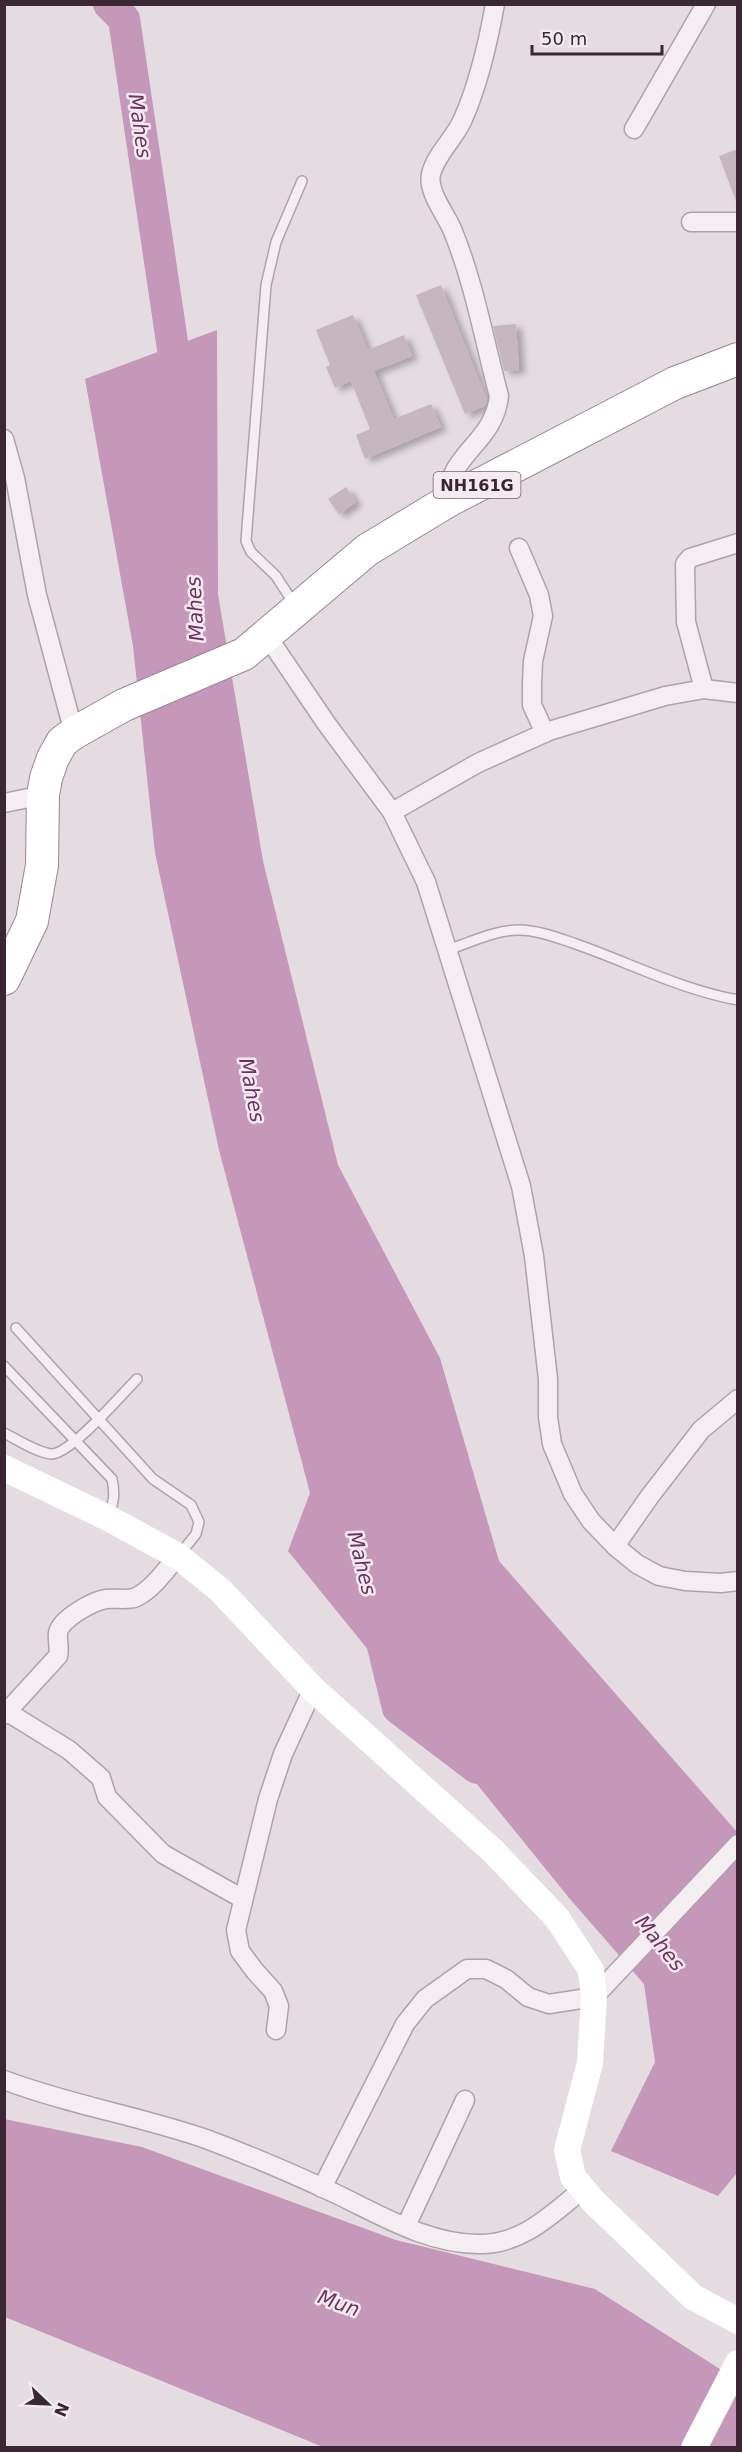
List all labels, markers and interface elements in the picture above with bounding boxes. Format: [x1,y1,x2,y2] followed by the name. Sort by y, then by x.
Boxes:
[532,18,662,56] scale bar
[541,28,587,49] text: 50 m
[124,92,156,160] water label: Mahes
[434,472,520,498] road number: NH161G
[181,576,209,642] water label: Mahes
[234,1056,270,1124] water label: Mahes
[343,1529,381,1597] water label: Mahes
[630,1910,690,1976] water label: Mahes
[315,2284,363,2322] water label: Mun
[18,2374,78,2434] north arrow
[50,2400,73,2420] text: N

